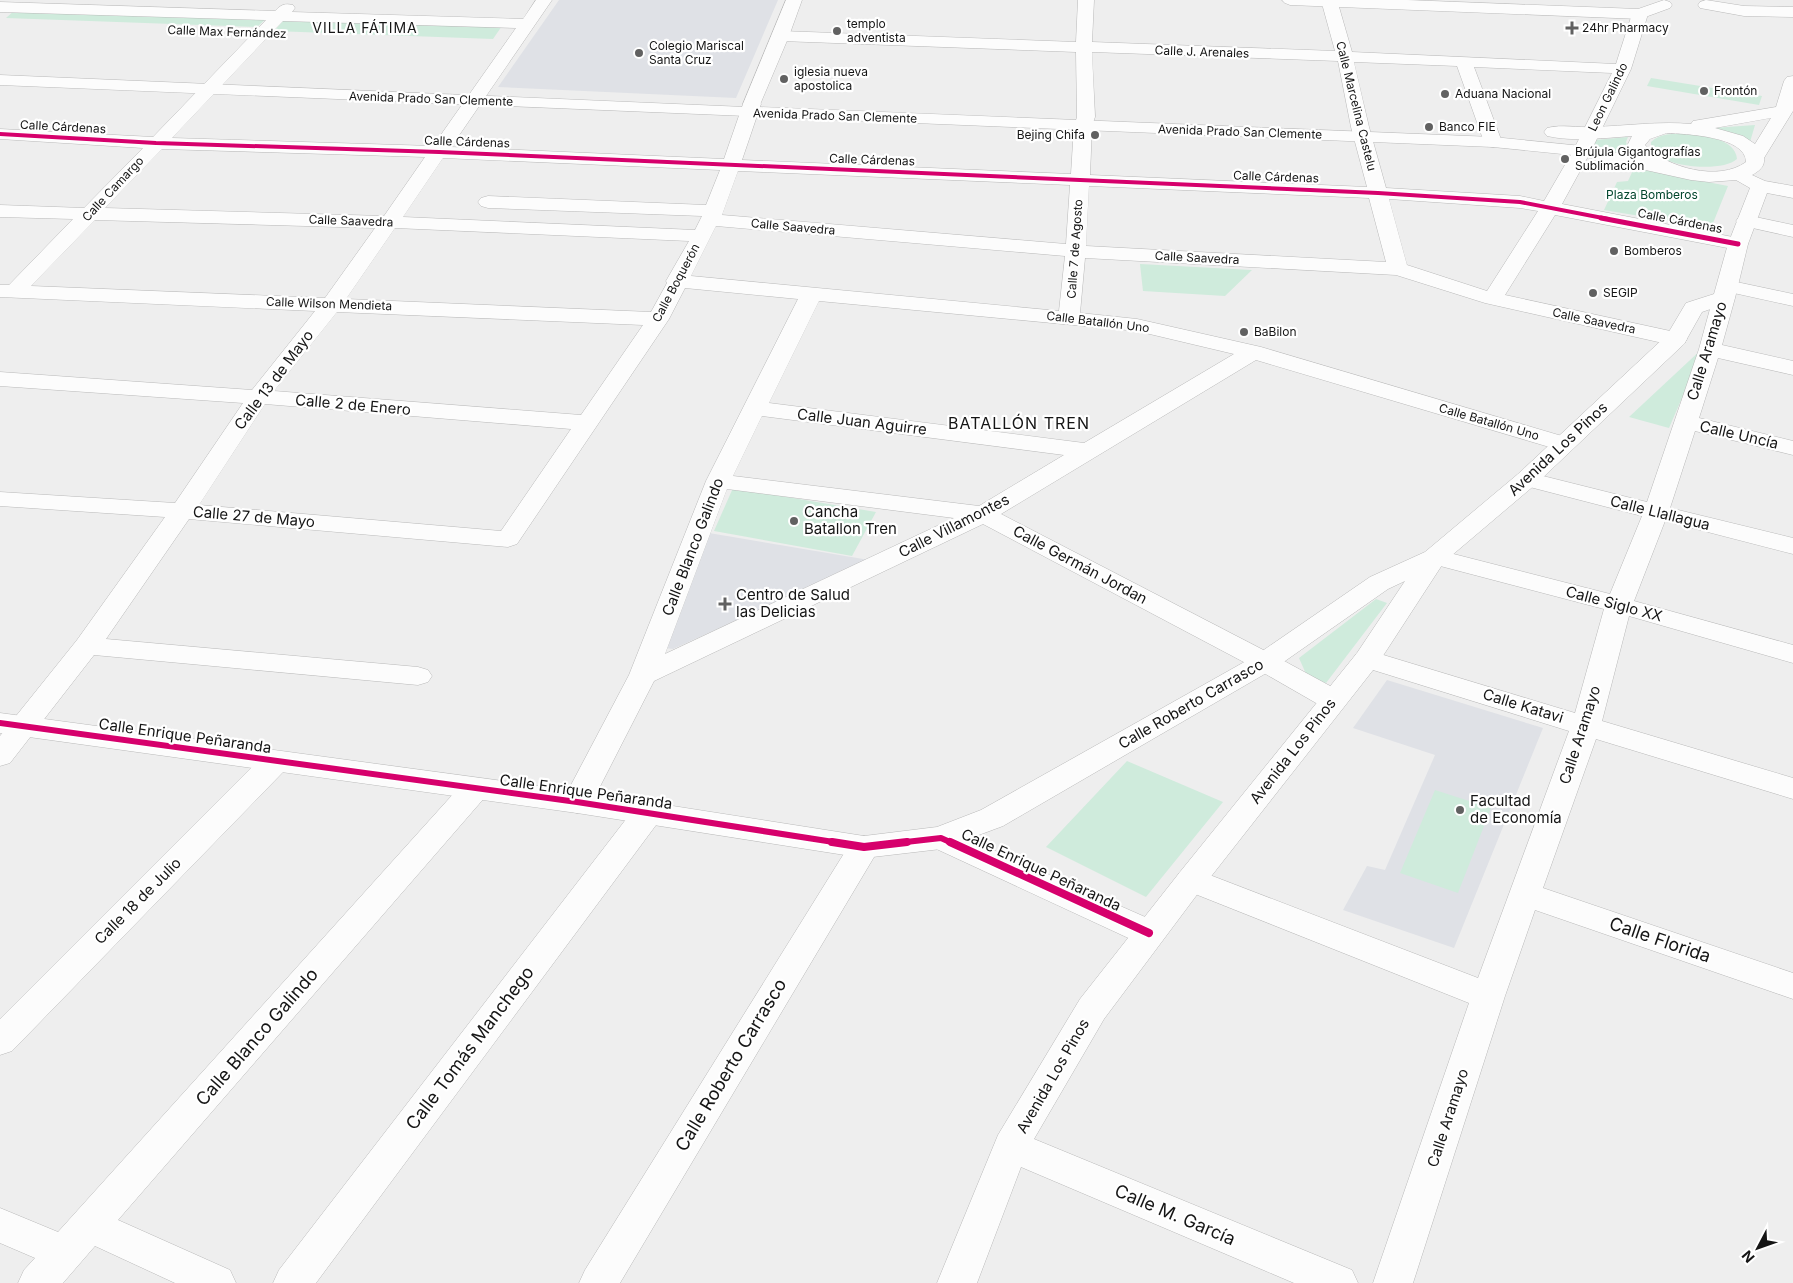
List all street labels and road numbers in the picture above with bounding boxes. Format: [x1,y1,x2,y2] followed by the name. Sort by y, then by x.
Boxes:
[167,22,287,41] street label: Calle Max Fernández
[1333,39,1380,172] street label: Calle Marcelina Castelu
[1154,42,1250,61] street label: Calle J. Arenales
[1584,60,1631,134] street label: Leon Galindo
[349,88,513,109] street label: Avenida Prado San Clemente
[753,105,917,126] street label: Avenida Prado San Clemente
[20,117,106,136] street label: Calle Cárdenas
[1158,121,1322,142] street label: Avenida Prado San Clemente
[424,133,510,150] street label: Calle Cárdenas
[829,151,915,168] street label: Calle Cárdenas
[79,153,147,224] street label: Calle Camargo
[1233,168,1319,185] street label: Calle Cárdenas
[1064,199,1085,299] street label: Calle 7 de Agosto
[1636,205,1724,236] street label: Calle Cárdenas
[308,212,394,229] street label: Calle Saavedra
[750,215,836,238] street label: Calle Saavedra
[649,241,703,325] street label: Calle Boquerón
[1154,248,1240,267] street label: Calle Saavedra
[266,294,392,313] street label: Calle Wilson Mendieta
[1682,299,1731,403] street label: Calle Aramayo
[1551,304,1637,337] street label: Calle Saavedra
[1046,308,1150,335] street label: Calle Batallón Uno
[230,326,317,433] street label: Calle 13 de Mayo
[294,390,412,419] street label: Calle 2 de Enero
[1504,398,1611,500] street label: Avenida Los Pinos
[1437,400,1541,443] street label: Calle Batallón Uno
[796,404,928,439] street label: Calle Juan Aguirre
[1698,416,1780,453] street label: Calle Uncía
[657,475,728,618] street label: Calle Blanco Galindo
[895,489,1012,562] street label: Calle Villamontes
[1608,491,1712,534] street label: Calle Llallagua
[192,502,316,531] street label: Calle 27 de Mayo
[1010,521,1151,608] street label: Calle Germán Jordan
[1564,581,1665,626] street label: Calle Siglo XX
[1115,654,1267,753] street label: Calle Roberto Carrasco
[1555,683,1604,787] street label: Calle Aramayo
[1481,684,1566,727] street label: Calle Katavi
[1245,694,1340,807] street label: Avenida Los Pinos
[98,714,273,757] street label: Calle Enrique Peñaranda
[499,770,674,813] street label: Calle Enrique Peñaranda
[958,824,1124,915] street label: Calle Enrique Peñaranda
[90,853,185,948] street label: Calle 18 de Julio
[1607,912,1714,967] street label: Calle Florida
[401,962,538,1134] street label: Calle Tomás Manchego
[191,964,322,1110] street label: Calle Blanco Galindo
[671,975,790,1155] street label: Calle Roberto Carrasco
[1012,1015,1093,1136] street label: Avenida Los Pinos
[1423,1066,1472,1170] street label: Calle Aramayo
[1112,1180,1239,1249] street label: Calle M. García

